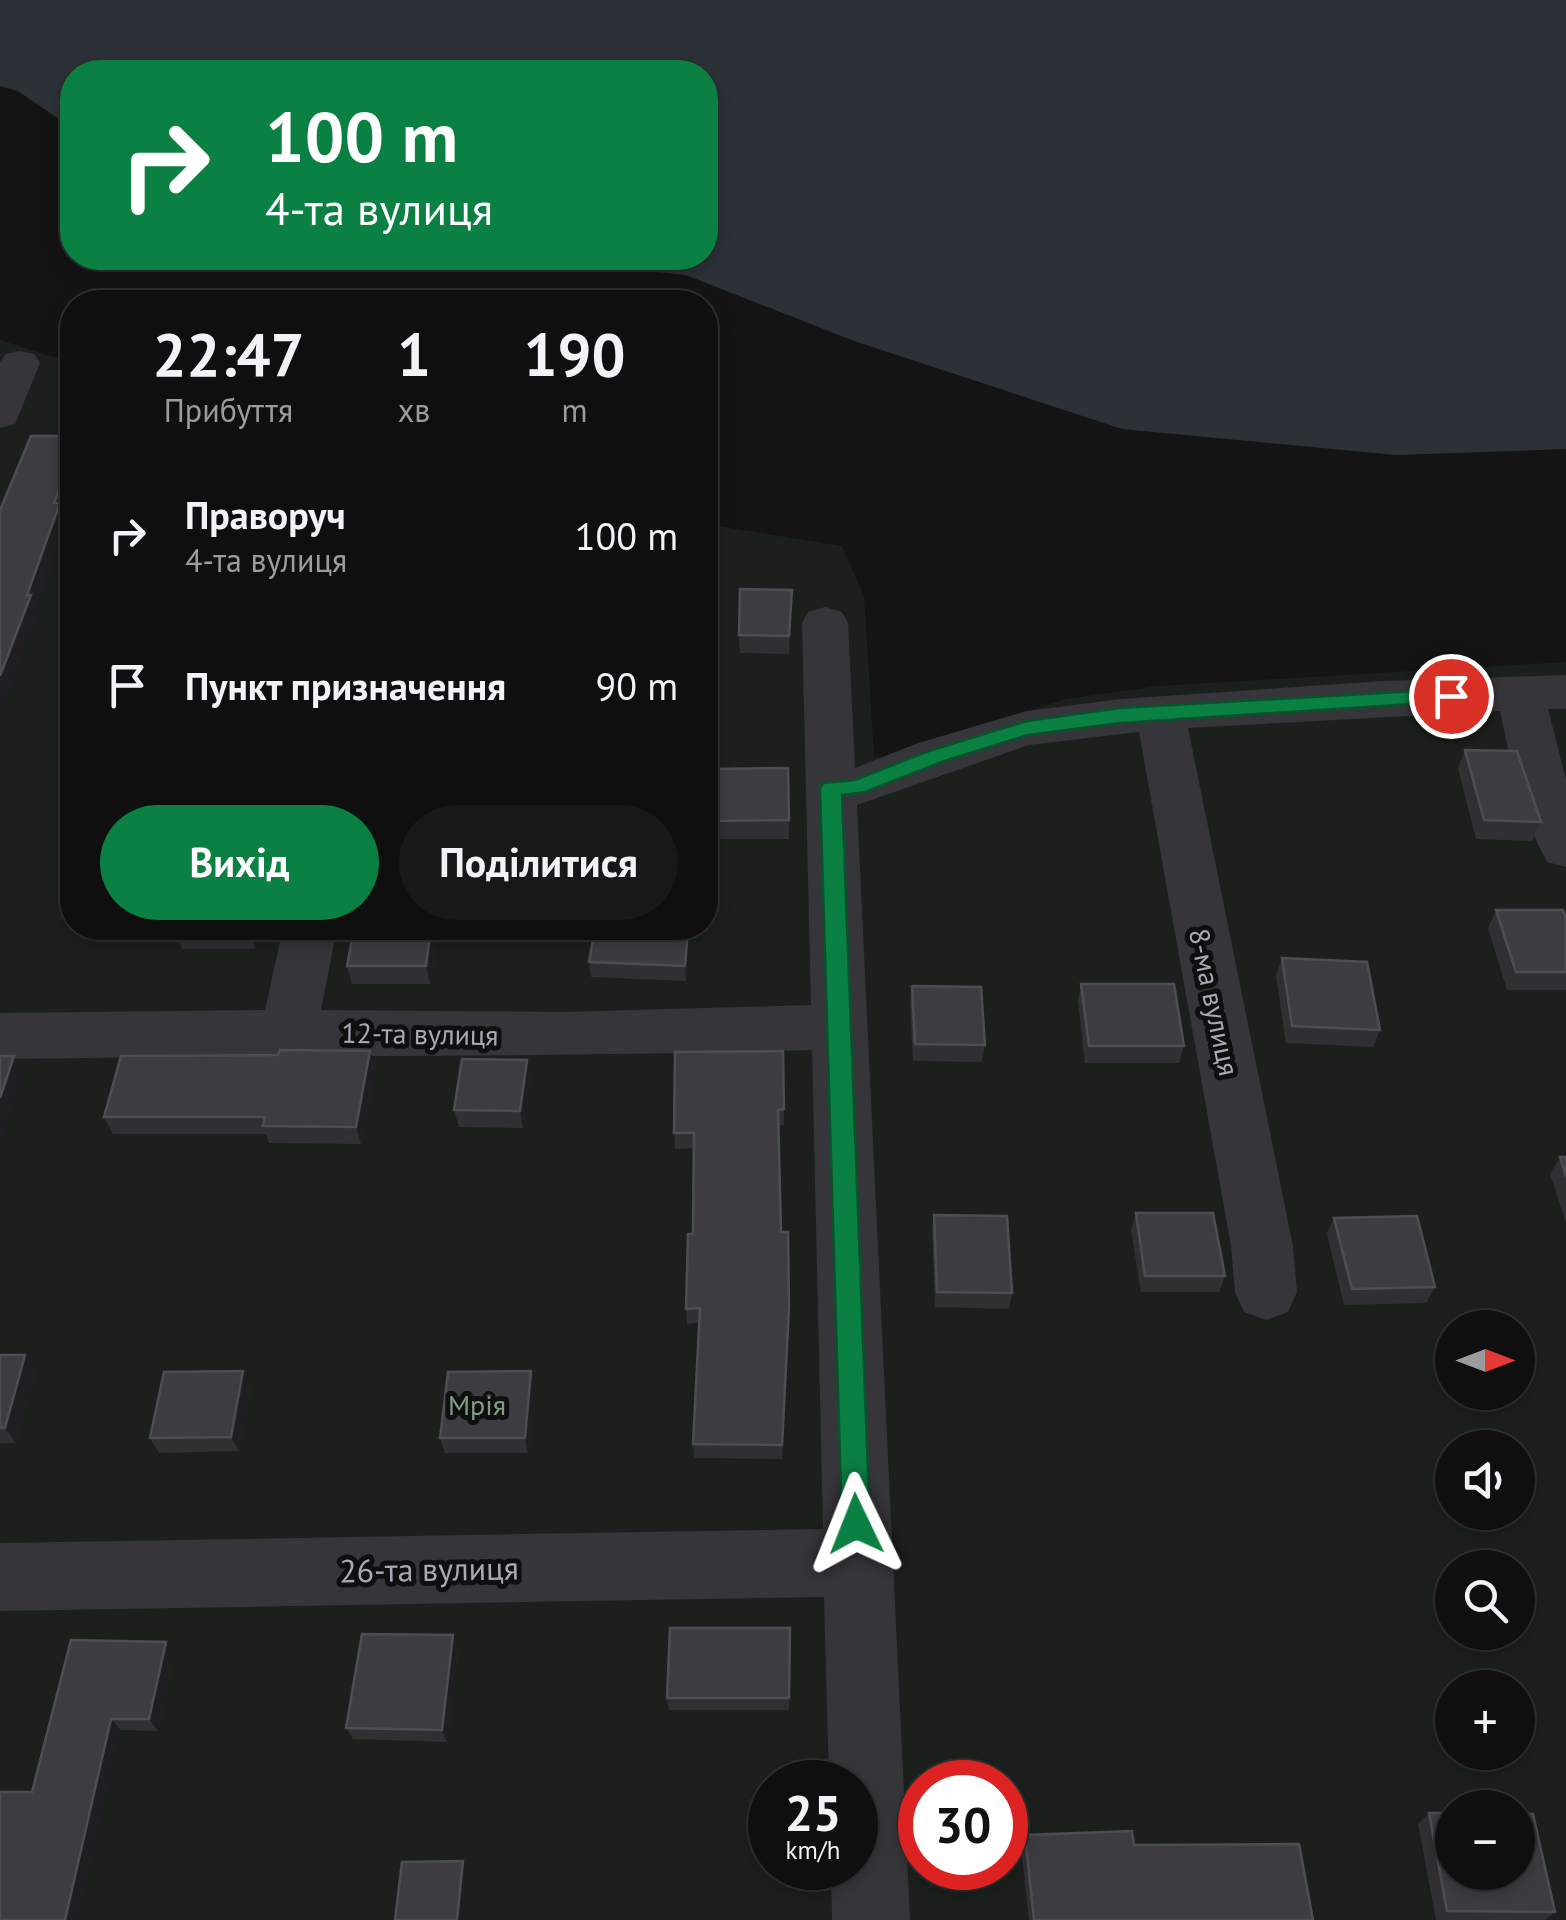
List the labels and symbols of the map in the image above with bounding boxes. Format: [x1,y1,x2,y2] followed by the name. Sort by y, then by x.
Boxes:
[1409,654,1494,739] pin
[1181,925,1248,1079] street label: 8-ма вулиця
[341,1014,499,1053] street label: 12-та вулиця
[1435,1310,1535,1410] north arrow
[448,1386,506,1423] park label: Мрія
[804,1472,908,1576] position arrow
[339,1546,519,1592] street label: 26-та вулиця
[898,1760,1028,1890] speed limit sign: 30

